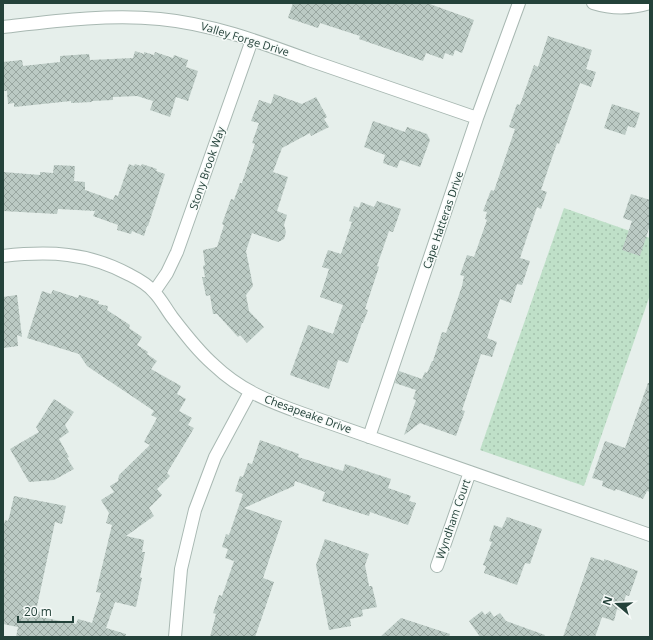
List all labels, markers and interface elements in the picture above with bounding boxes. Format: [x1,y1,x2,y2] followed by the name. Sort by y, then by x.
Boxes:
[199,18,291,59] street label: Valley Forge Drive
[185,124,228,211] street label: Stony Brook Way
[419,169,466,271] street label: Cape Hatteras Drive
[262,391,354,436] street label: Chesapeake Drive
[432,477,473,561] street label: Wyndham Court
[597,584,637,624] north arrow
[599,594,616,607] text: N
[18,598,73,624] scale bar
[24,603,52,620] text: 20 m

